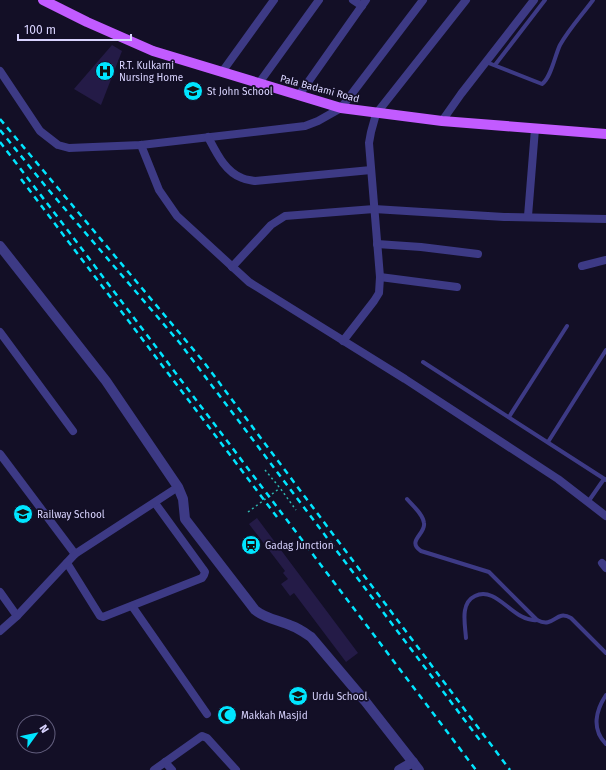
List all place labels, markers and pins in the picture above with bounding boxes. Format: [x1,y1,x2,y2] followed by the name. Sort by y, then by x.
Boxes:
[94,60,116,82] hospital icon: R.T. Kulkarni Nursing Home
[119,60,183,84] place label: R.T. Kulkarni Nursing Home
[182,80,204,102] school or university icon: St John School
[207,86,273,98] place label: St John School
[12,503,34,525] school or university icon: Railway School
[37,509,105,521] place label: Railway School
[240,534,262,556] station icon: Gadag Junction
[265,540,334,552] place label: Gadag Junction
[287,685,309,707] school or university icon: Urdu School
[312,691,367,703] place label: Urdu School
[216,704,238,726] mosque icon: Makkah Masjid
[241,710,308,722] place label: Makkah Masjid

